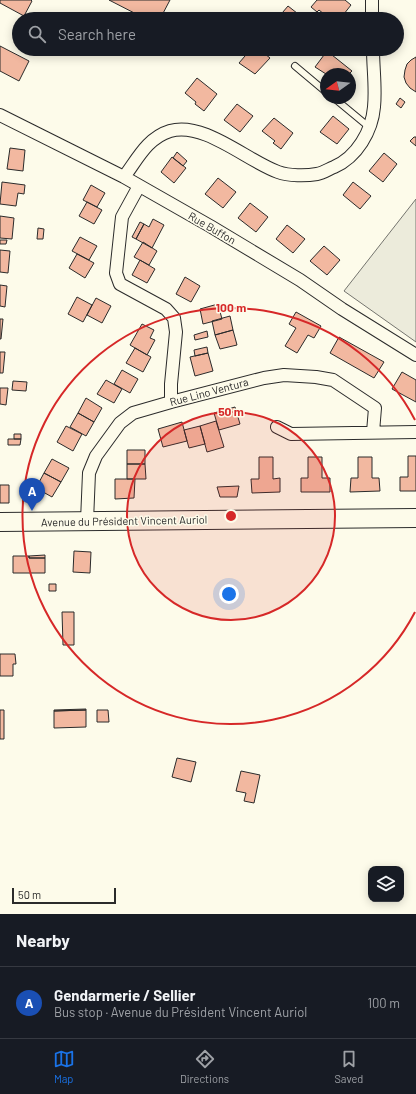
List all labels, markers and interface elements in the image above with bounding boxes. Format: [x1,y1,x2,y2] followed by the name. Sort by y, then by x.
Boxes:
[12,12,404,56] search box
[26,23,48,45] icon: search
[58,25,136,43] text: Search here
[320,68,356,104] north arrow
[186,209,238,246] street label: Rue Buffon
[216,300,246,314] text: 100 m
[168,375,250,408] street label: Rue Lino Ventura
[218,404,244,418] text: 50 m
[19,478,45,511] pin: A
[224,509,238,523] centre of rings
[41,513,207,528] street label: Avenue du Président Vincent Auriol
[219,584,239,604] your location
[368,866,404,902] map controls
[368,866,404,902] button: layers
[12,886,116,905] scale bar
[18,888,41,901] text: 50 m
[16,930,70,950] text: Nearby
[54,986,195,1004] text: Gendarmerie / Sellier
[25,995,33,1011] text: A
[367,995,400,1011] text: 100 m
[54,1004,307,1020] text: Bus stop · Avenue du Président Vincent Auriol
[53,1048,75,1085] tab: Map
[180,1048,229,1085] tab: Directions
[334,1048,363,1085] tab: Saved

